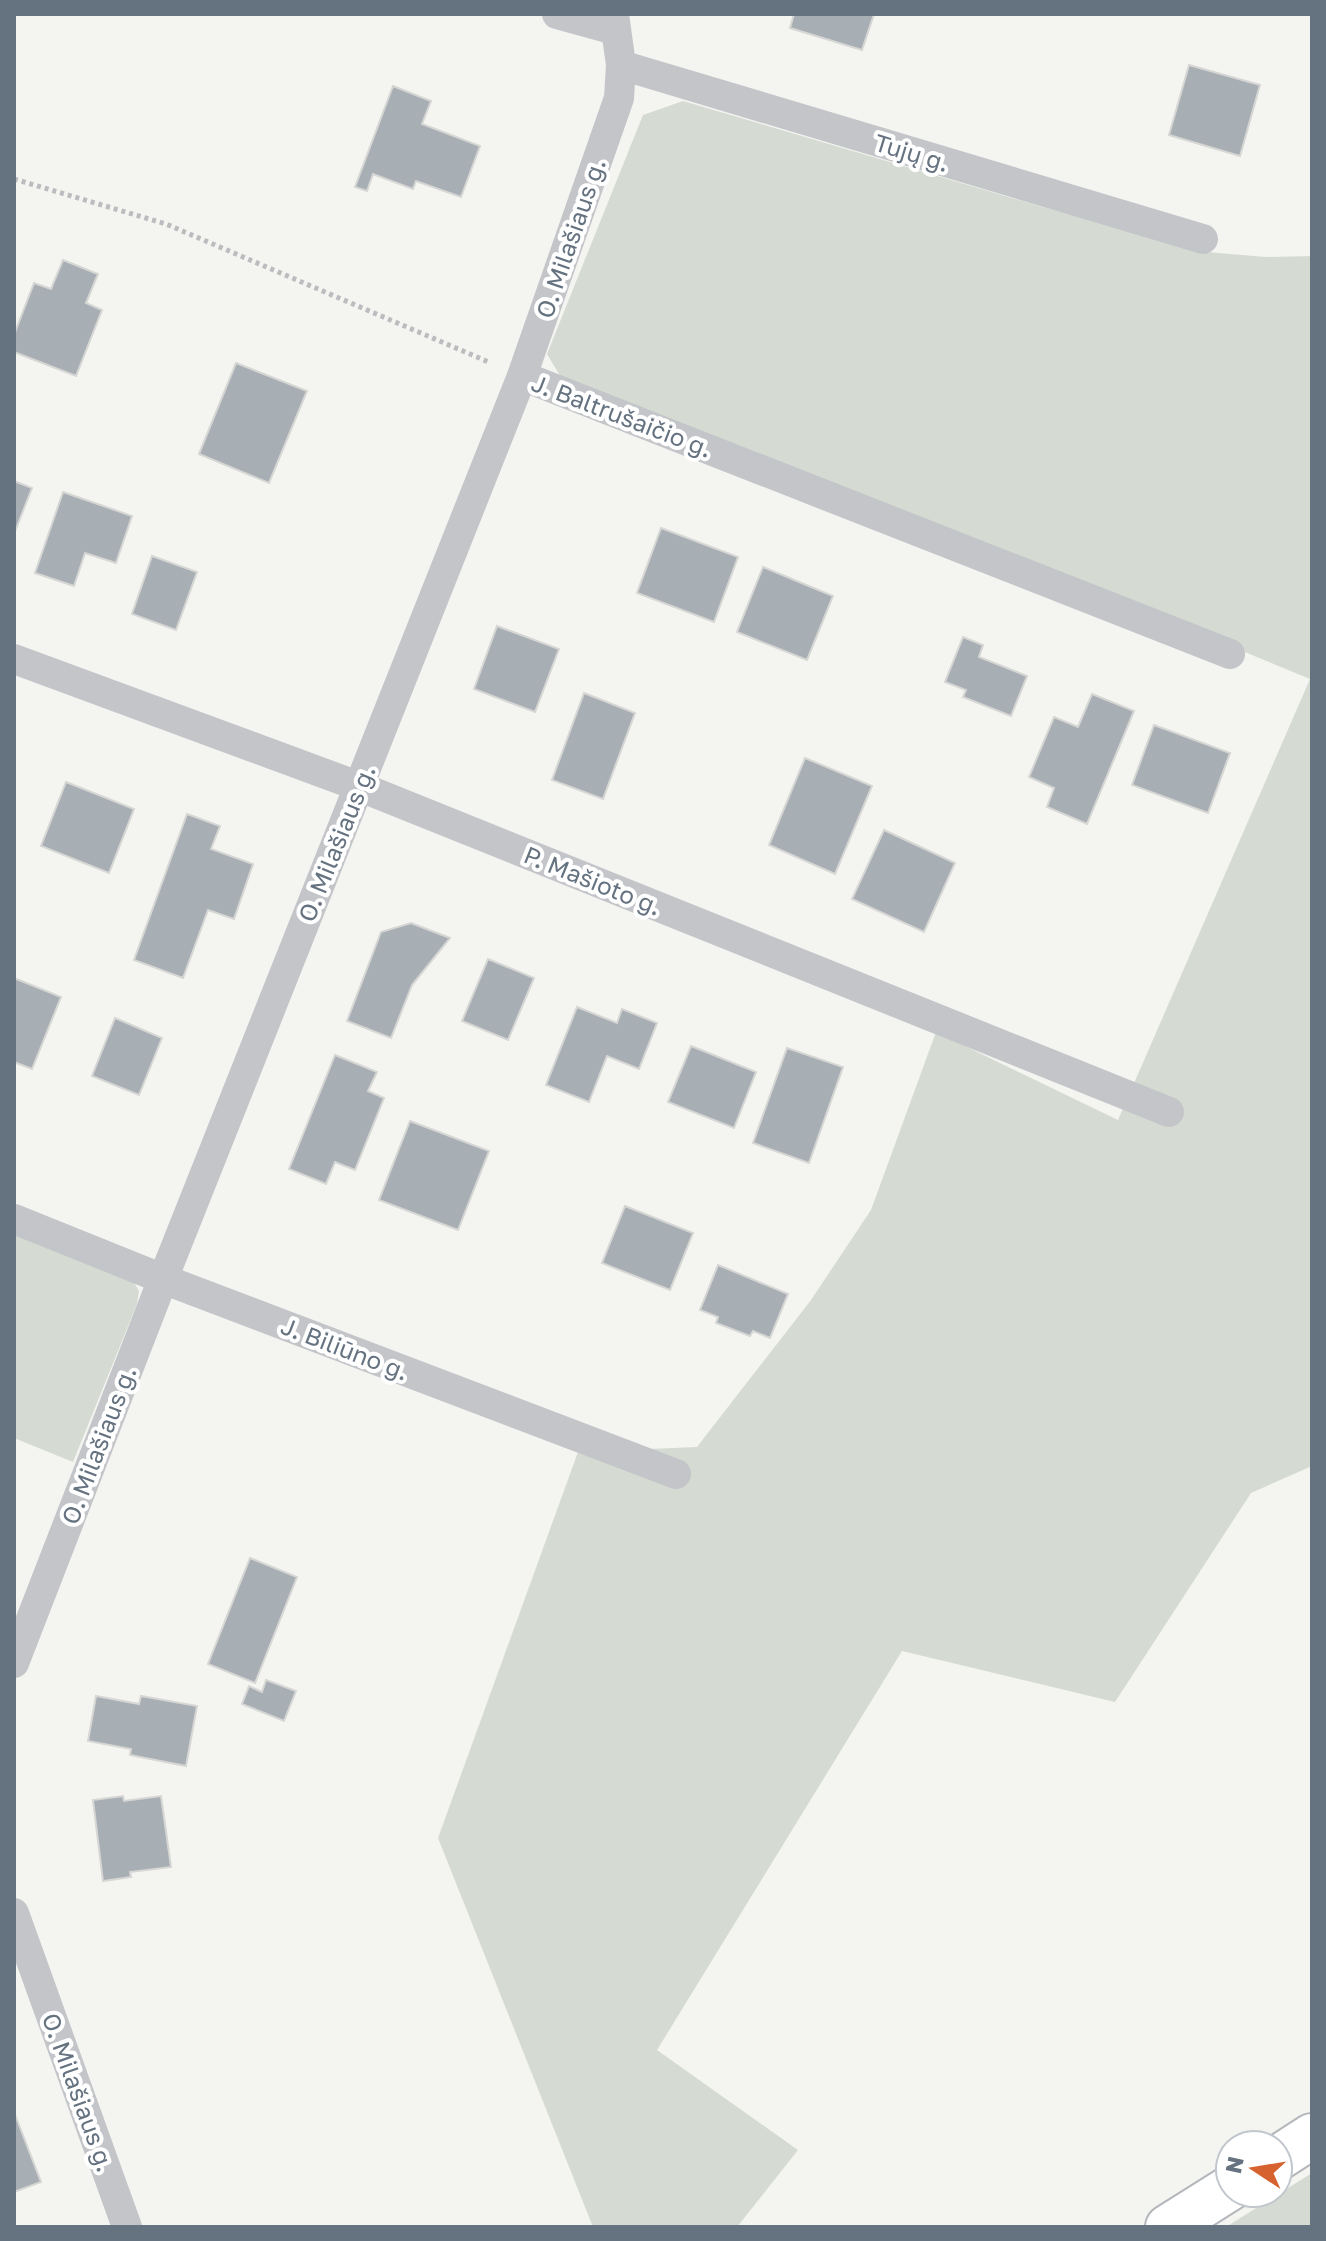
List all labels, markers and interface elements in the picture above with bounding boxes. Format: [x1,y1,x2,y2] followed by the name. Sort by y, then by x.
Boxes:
[871,127,953,177] street label: Tujų g.
[529,154,611,322] street label: O. Milašiaus g.
[528,367,716,463] street label: J. Baltrušaičio g.
[291,760,381,926] street label: O. Milašiaus g.
[520,839,666,921] street label: P. Mašioto g.
[277,1310,413,1386] street label: J. Biliūno g.
[55,1362,141,1528] street label: O. Milašiaus g.
[37,2009,121,2175] street label: O. Milašiaus g.
[1214,2129,1294,2209] north arrow
[1219,2154,1249,2176] text: N

